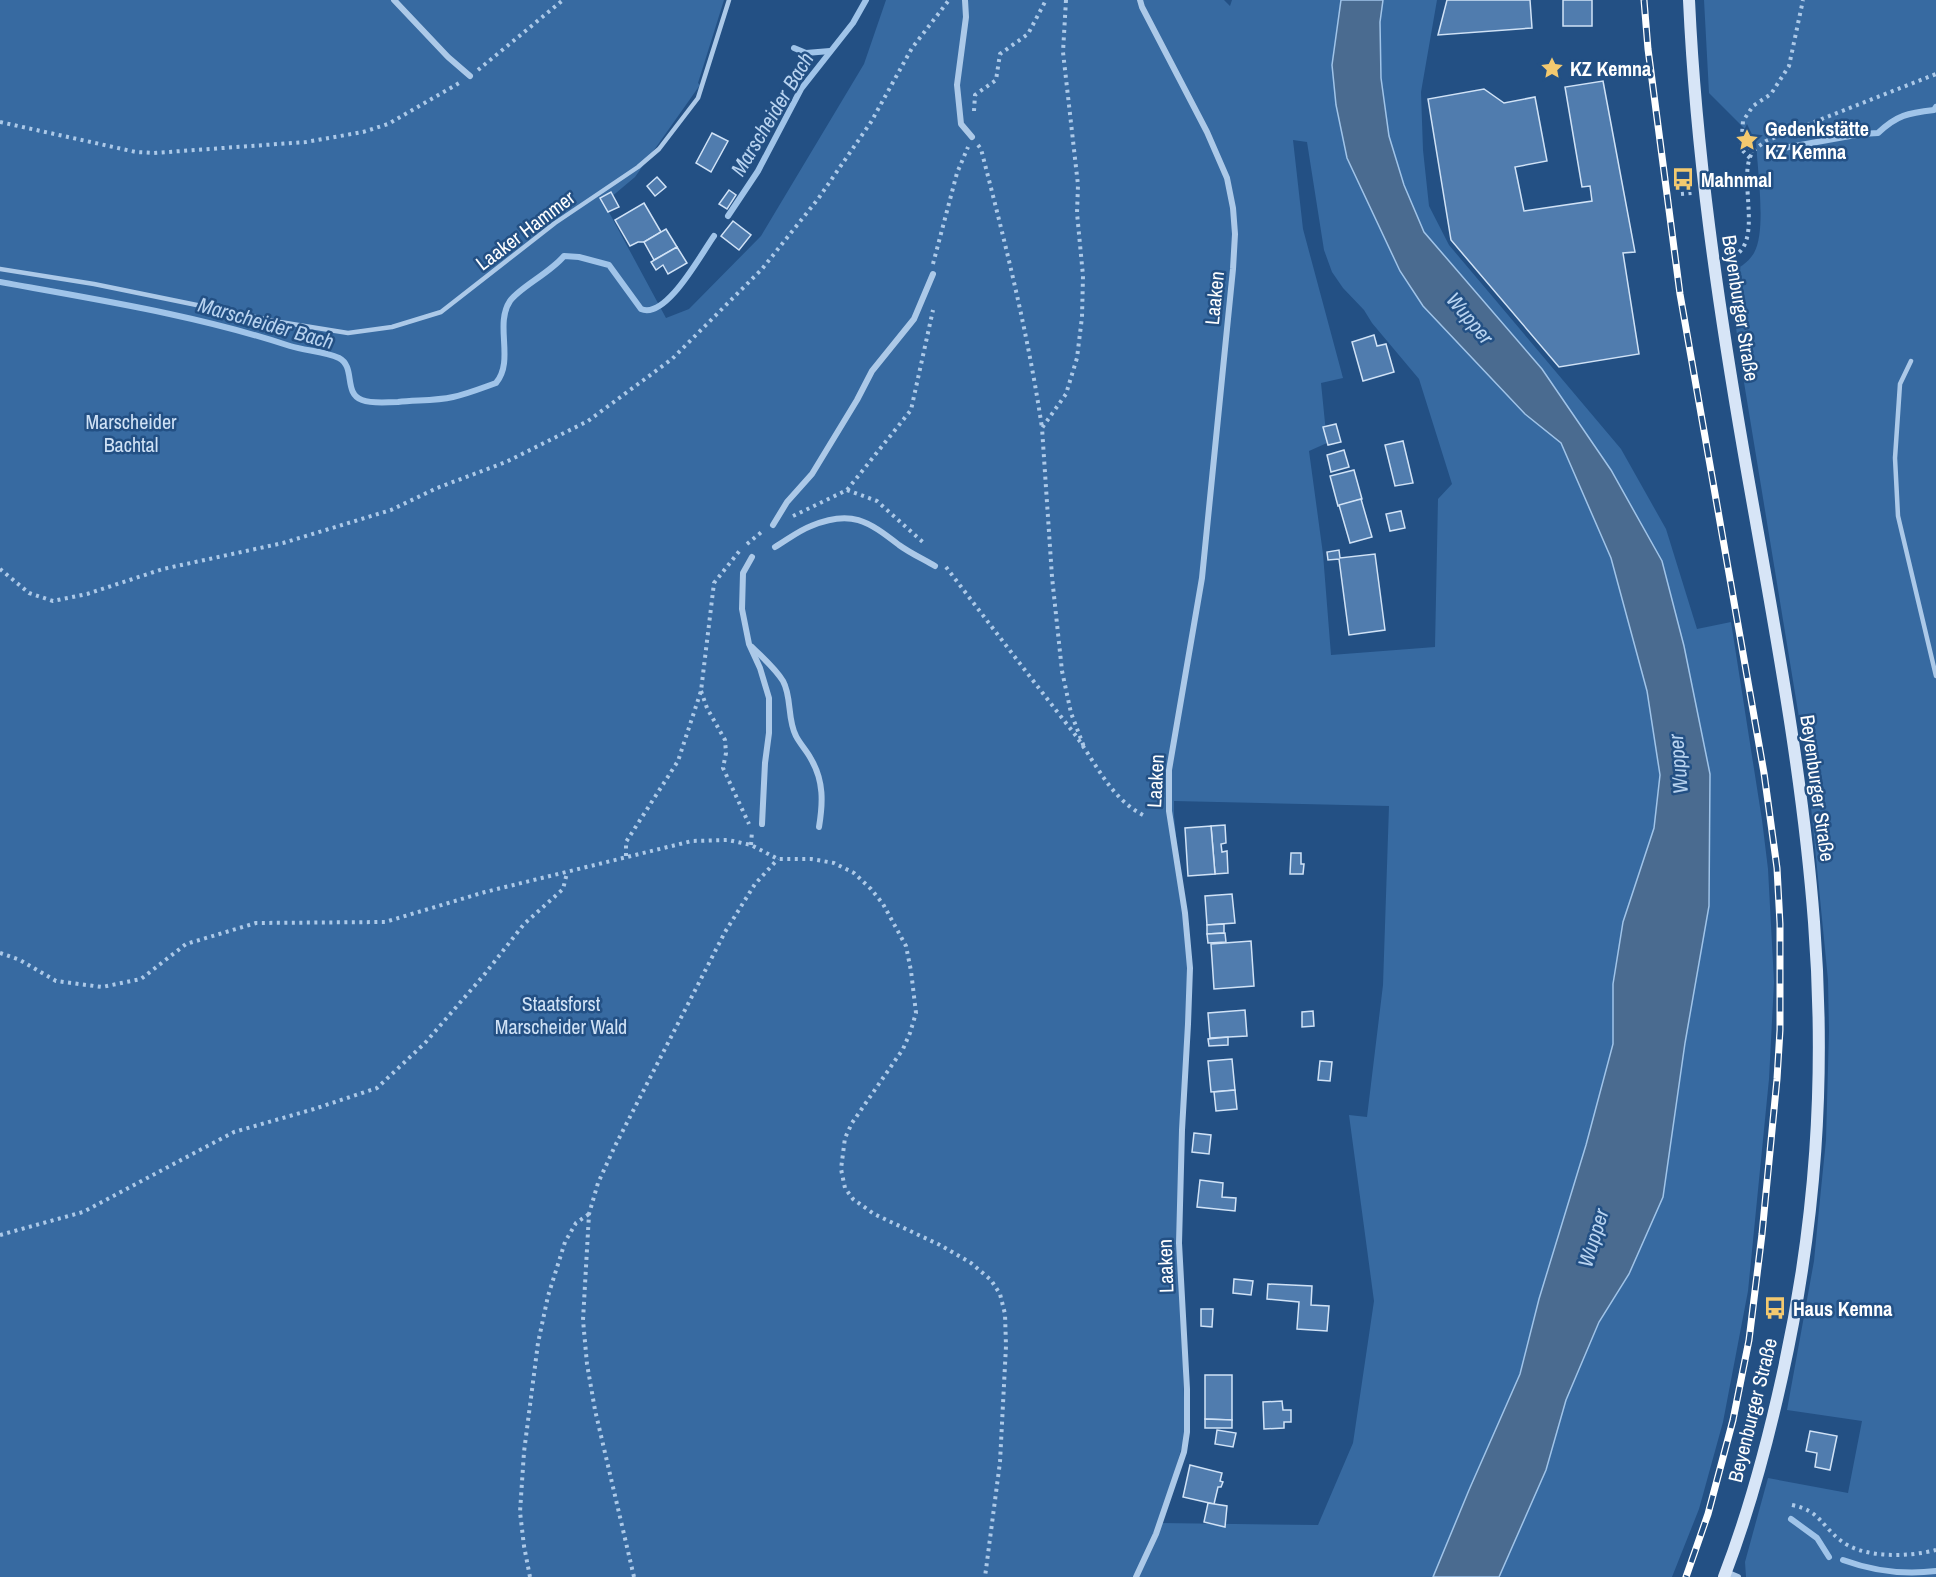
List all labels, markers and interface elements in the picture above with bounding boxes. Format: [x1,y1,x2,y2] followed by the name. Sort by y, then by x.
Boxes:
[724,47,820,181] water label: Marscheider Bach
[1539,55,1565,81] place icon: KZ Kemna
[1570,55,1651,82] place label: KZ Kemna
[1765,115,1869,165] place label: Gedenkstätte KZ Kemna
[1734,127,1760,153] place icon: Gedenkstätte KZ Kemna
[1670,166,1696,192] bus stop icon: Mahnmal
[1701,166,1772,193] place label: Mahnmal
[470,184,580,276] street label: Laaker Hammer
[1716,233,1766,383] street label: Beyenburger Straße
[1198,270,1230,326] street label: Laaken
[1440,286,1501,351] water label: Wupper
[195,290,337,356] water label: Marscheider Bach
[85,408,177,458] park label: Marscheider Bachtal
[1794,713,1842,863] street label: Beyenburger Straße
[1661,732,1695,795] water label: Wupper
[1140,753,1170,809] street label: Laaken
[495,990,627,1040] park label: Staatsforst Marscheider Wald
[1570,1204,1616,1271] water label: Wupper
[1151,1239,1179,1293] street label: Laaken
[1762,1295,1788,1321] bus stop icon: Haus Kemna
[1793,1295,1892,1322] place label: Haus Kemna
[1721,1335,1783,1485] street label: Beyenburger Straße

